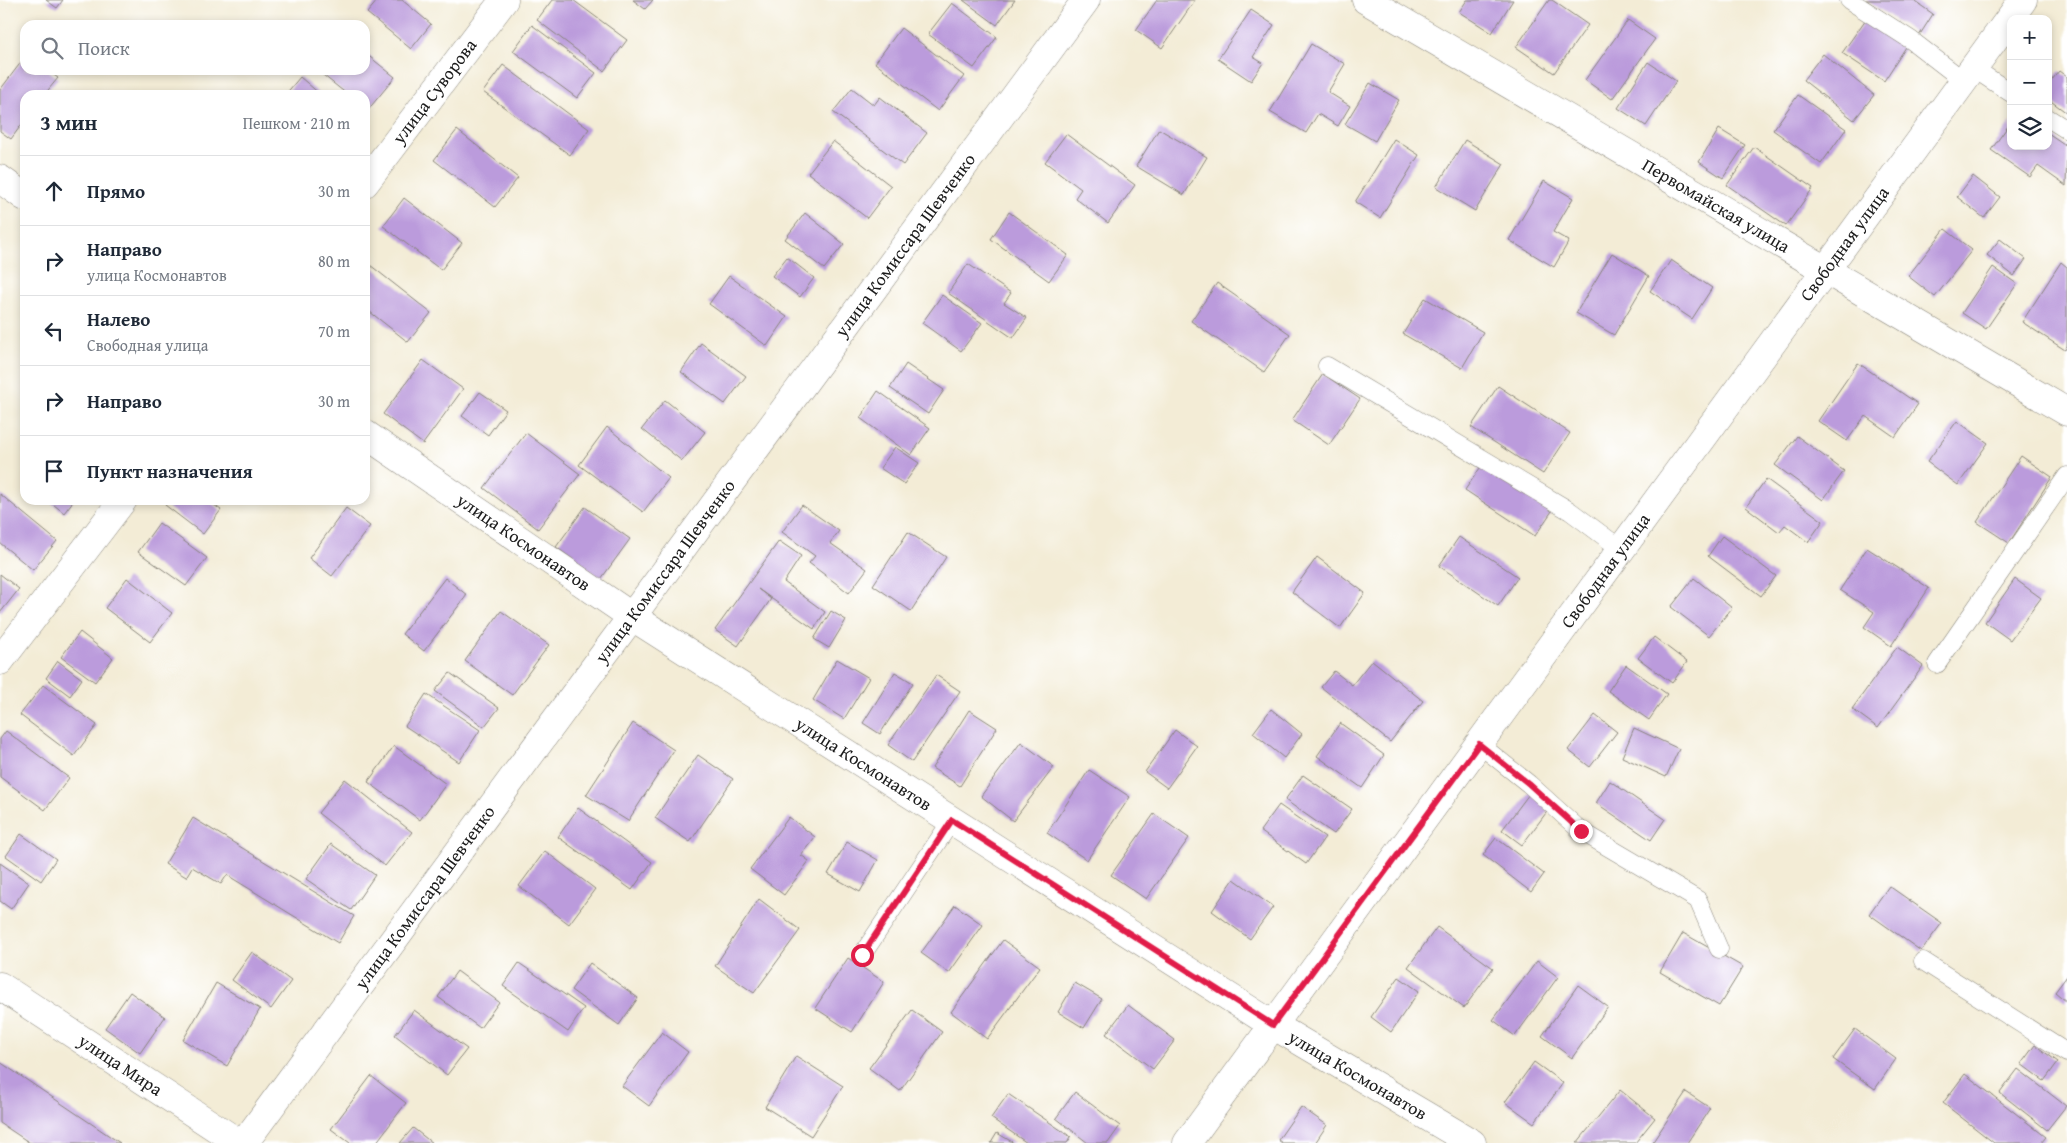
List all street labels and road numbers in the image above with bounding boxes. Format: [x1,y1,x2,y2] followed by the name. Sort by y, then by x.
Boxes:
[385,33,483,150] street label: улица Суворова
[827,147,982,343] street label: улица Комиссара Шевченко
[1637,151,1796,260] street label: Первомайская улица
[1793,180,1896,307] street label: Свободная улица
[587,473,742,670] street label: улица Комиссара Шевченко
[450,486,596,598] street label: улица Космонавтов
[1554,507,1657,634] street label: Свободная улица
[789,710,938,817] street label: улица Космонавтов
[347,799,501,996] street label: улица Комиссара Шевченко
[1283,1023,1433,1127] street label: улица Космонавтов
[72,1027,168,1102] street label: улица Мира

